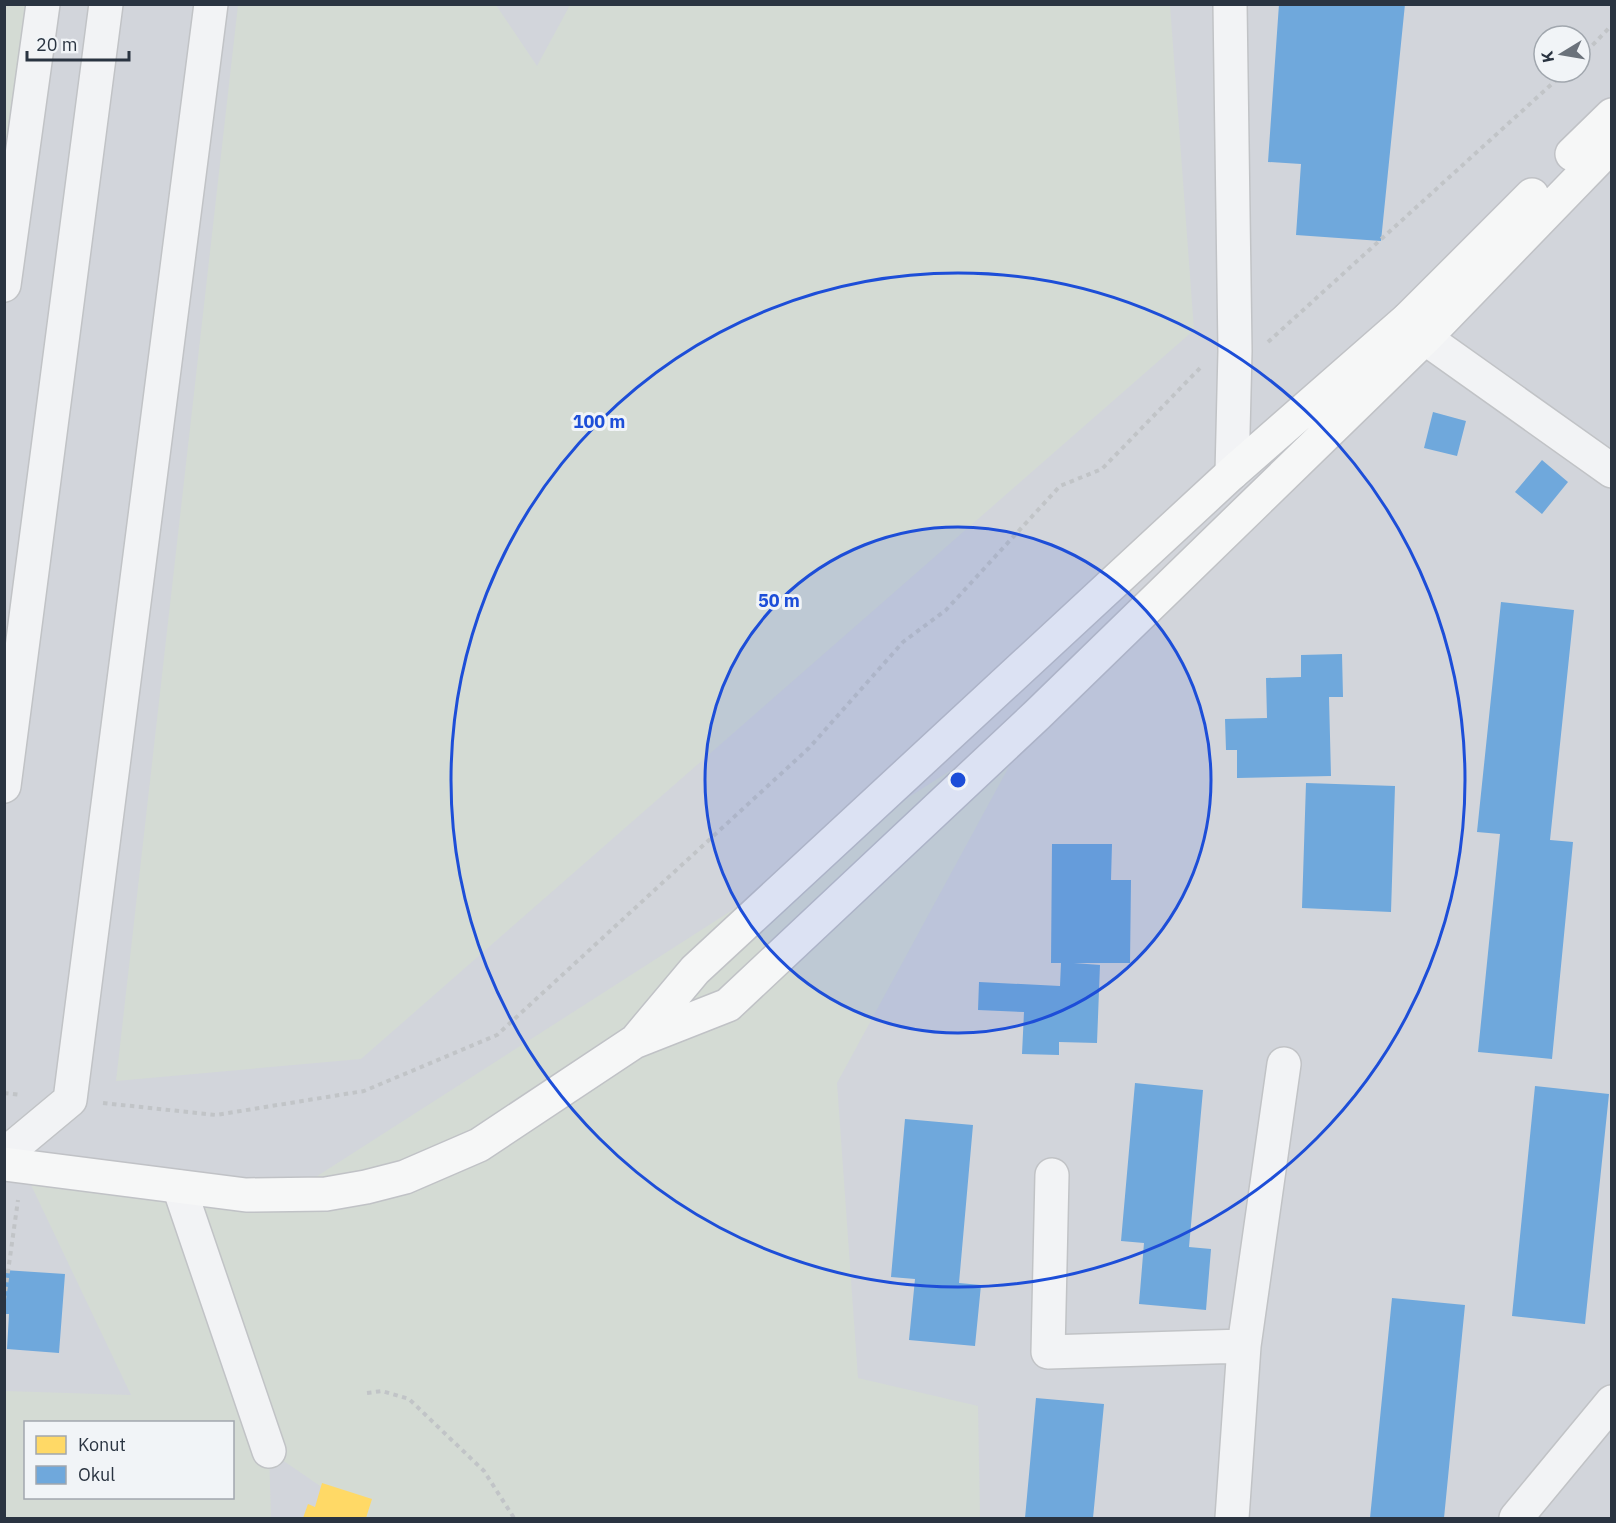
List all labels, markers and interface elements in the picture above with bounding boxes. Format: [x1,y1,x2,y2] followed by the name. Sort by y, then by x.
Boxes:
[27,24,129,62] scale bar
[1532,24,1592,84] north arrow
[36,33,78,56] text: 20 m
[1536,49,1558,64] text: K
[573,410,625,433] text: 100 m
[758,589,800,612] text: 50 m
[948,770,968,790] centre of rings
[24,1421,234,1499] legend
[78,1433,126,1456] text: Konut
[78,1463,115,1486] text: Okul

